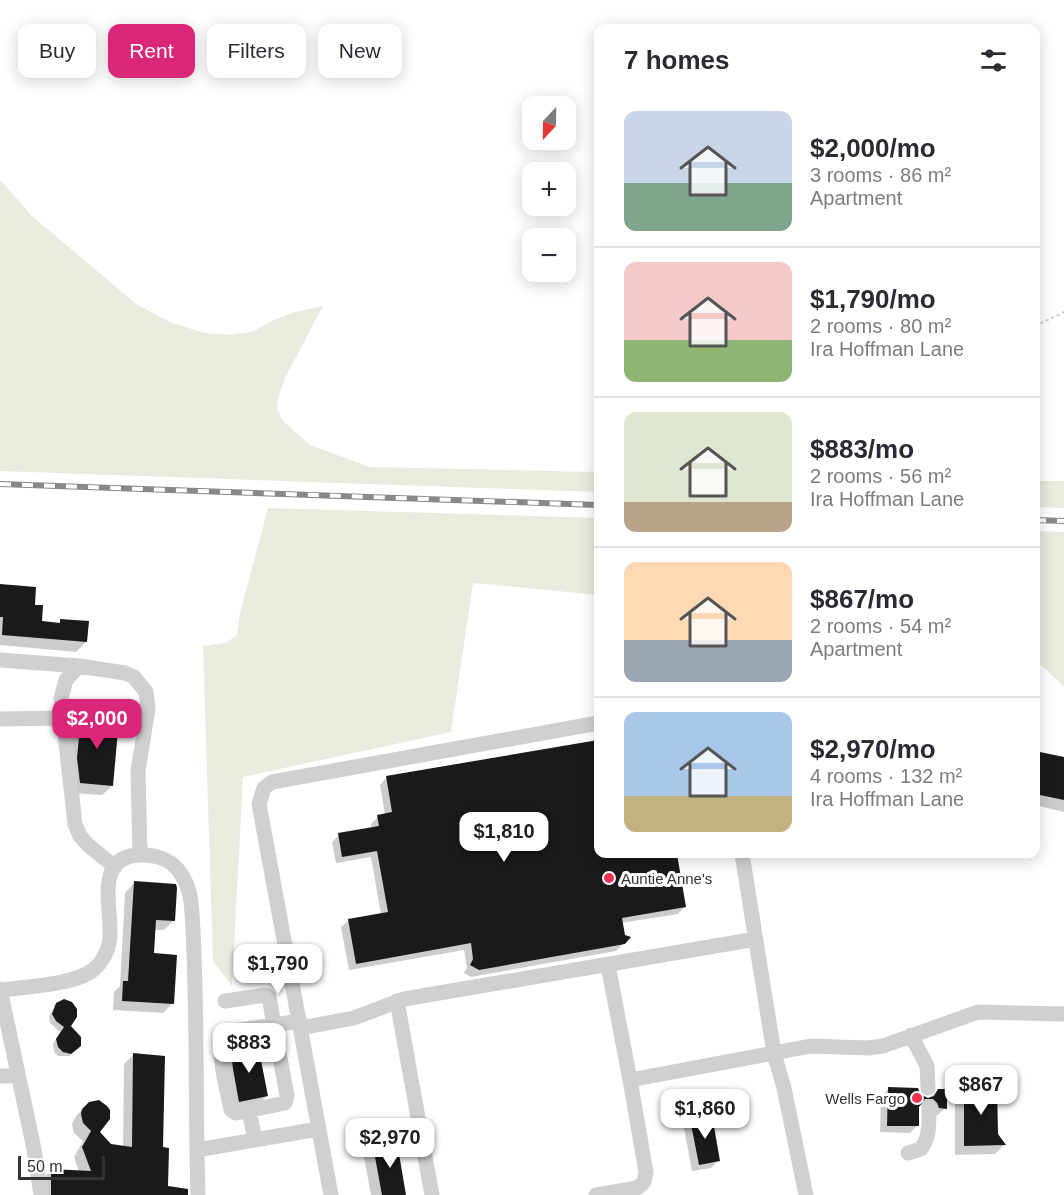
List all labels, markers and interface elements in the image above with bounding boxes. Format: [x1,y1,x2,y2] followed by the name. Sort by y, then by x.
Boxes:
[18,24,96,78] chip: Buy
[108,24,195,78] chip: Rent
[207,24,306,78] chip: Filters
[318,24,402,78] chip: New
[977,44,1010,77] icon: filters
[624,45,730,75] text: 7 homes
[522,96,576,150] north arrow
[522,96,576,282] map controls
[810,133,936,163] text: $2,000/mo
[672,135,744,207] icon: home
[522,162,576,216] button: +
[810,164,951,186] text: 3 rooms · 86 m²
[810,187,902,209] text: Apartment
[522,228,576,282] button: −
[810,284,936,314] text: $1,790/mo
[672,286,744,358] icon: home
[810,315,951,337] text: 2 rooms · 80 m²
[810,338,964,360] text: Ira Hoffman Lane
[810,434,914,464] text: $883/mo
[672,436,744,508] icon: home
[810,465,951,487] text: 2 rooms · 56 m²
[810,488,964,510] text: Ira Hoffman Lane
[810,584,914,614] text: $867/mo
[672,586,744,658] icon: home
[810,615,951,637] text: 2 rooms · 54 m²
[810,638,902,660] text: Apartment
[48,699,146,750] pin: $2,000
[66,707,128,729] text: $2,000
[810,734,936,764] text: $2,970/mo
[672,736,744,808] icon: home
[810,765,962,787] text: 4 rooms · 132 m²
[810,788,964,810] text: Ira Hoffman Lane
[455,812,553,863] pin: $1,810
[473,820,535,842] text: $1,810
[621,870,712,887] place label: Auntie Anne's
[602,871,616,885] marker: Auntie Anne's
[229,944,327,995] pin: $1,790
[247,952,309,974] text: $1,790
[213,1023,285,1074] pin: $883
[227,1031,271,1053] text: $883
[945,1065,1017,1116] pin: $867
[959,1073,1003,1095] text: $867
[656,1089,754,1140] pin: $1,860
[825,1090,905,1107] place label: Wells Fargo
[910,1091,924,1105] marker: Wells Fargo
[674,1097,736,1119] text: $1,860
[341,1118,439,1169] pin: $2,970
[359,1126,421,1148] text: $2,970
[18,1153,105,1180] scale bar
[27,1158,63,1175] text: 50 m

